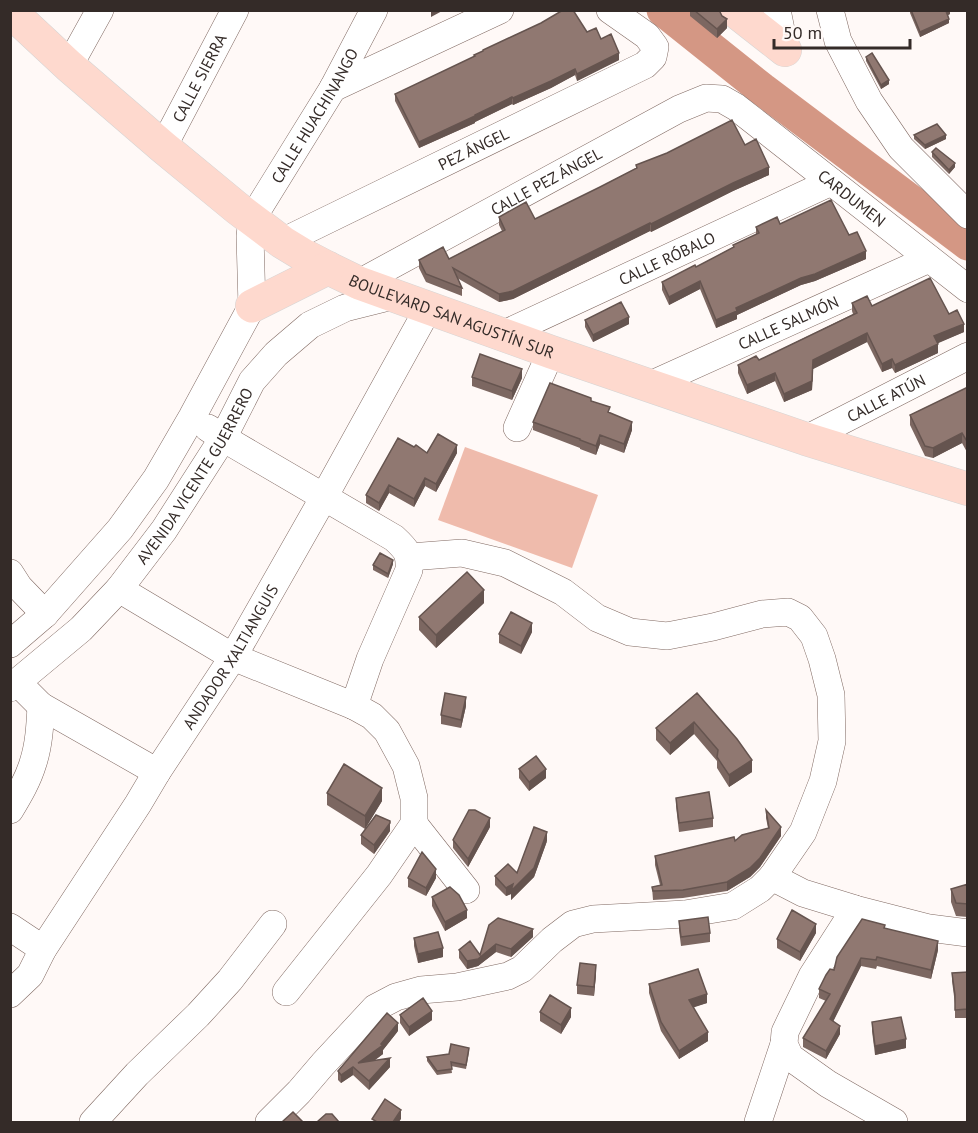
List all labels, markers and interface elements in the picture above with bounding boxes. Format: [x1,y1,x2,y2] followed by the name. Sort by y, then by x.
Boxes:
[774,12,910,50] scale bar
[783,21,822,44] text: 50 m
[168,30,231,126] street label: CALLE SIERRA
[267,44,362,187] street label: CALLE HUACHINANGO
[435,123,512,174] street label: PEZ ÁNGEL
[487,143,605,220] street label: CALLE PEZ ÁNGEL
[814,165,890,231] street label: CARDUMEN
[616,227,719,289] street label: CALLE RÓBALO
[346,270,557,362] street label: BOULEVARD SAN AGUSTÍN SUR
[735,291,842,354] street label: CALLE SALMÓN
[844,370,929,426] street label: CALLE ATÚN
[132,384,257,568] street label: AVENIDA VICENTE GUERRERO
[178,581,282,733] street label: ANDADOR XALTIANGUIS

